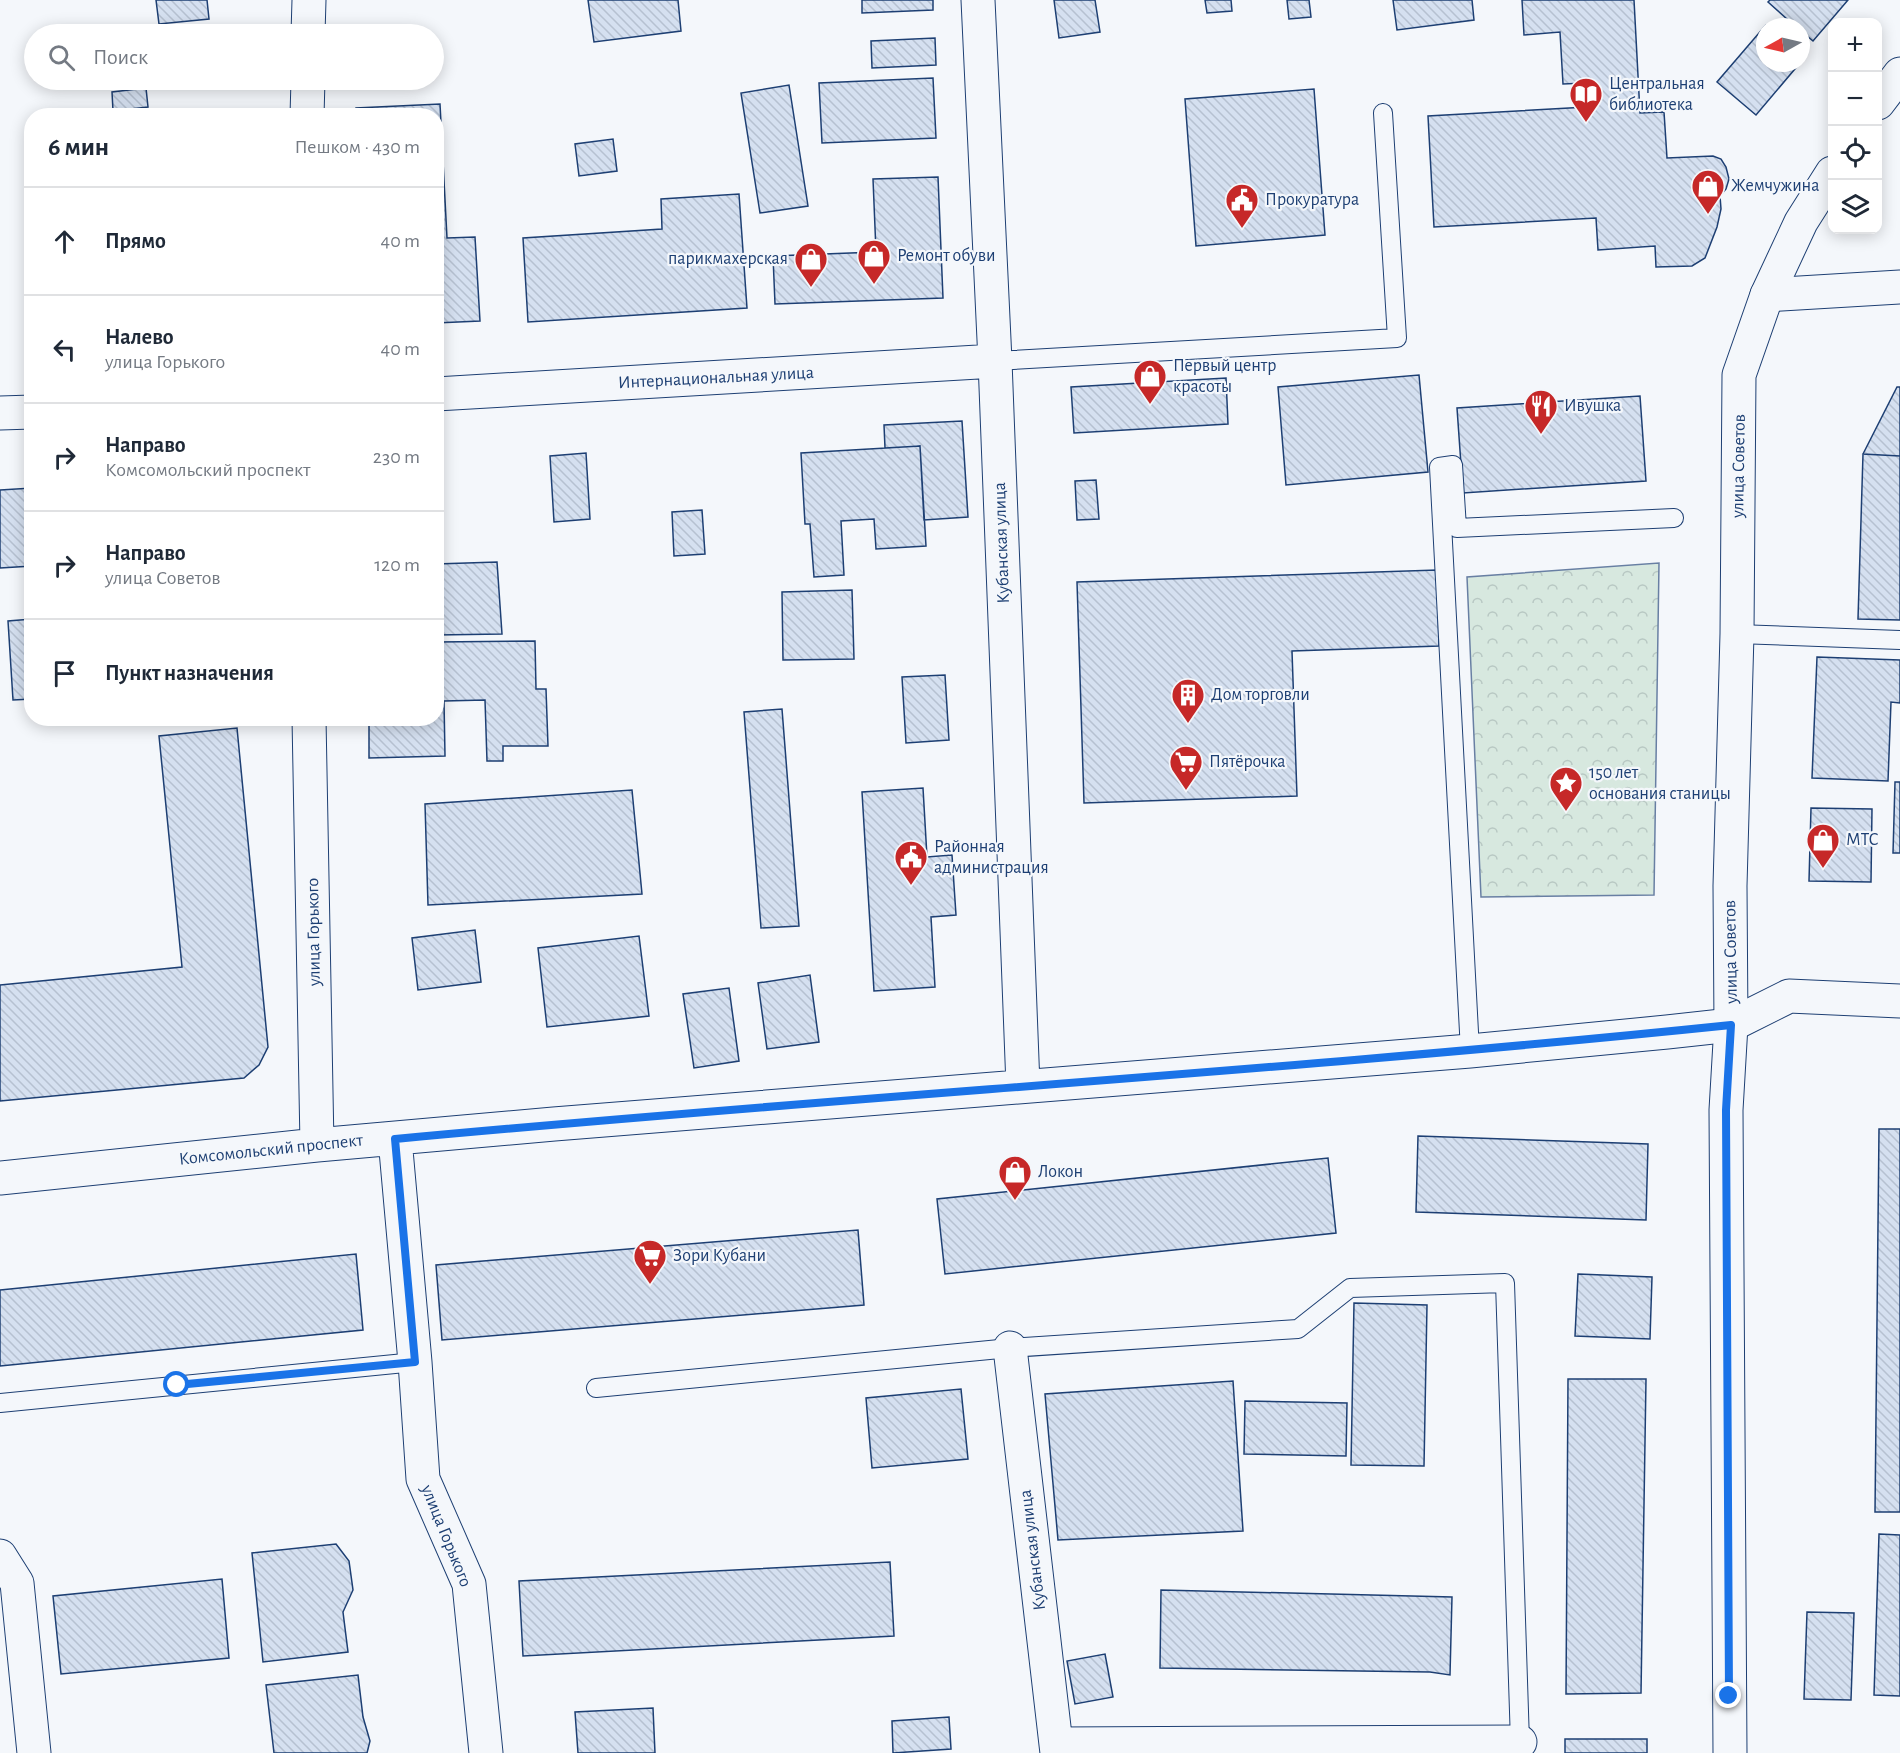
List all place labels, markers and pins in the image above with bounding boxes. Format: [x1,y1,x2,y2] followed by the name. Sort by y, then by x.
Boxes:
[1609,75,1705,114] place label: Центральная библиотека
[1568,76,1604,123] library icon: Центральная библиотека
[1690,168,1726,215] shop icon: Жемчужина
[1731,177,1819,195] place label: Жемчужина
[1224,182,1260,229] public building icon: Прокуратура
[1265,191,1359,209] place label: Прокуратура
[856,238,892,285] shop icon: Ремонт обуви
[793,241,829,288] shop icon: парикмахерская
[897,246,995,265] place label: Ремонт обуви
[668,250,788,268] place label: парикмахерская
[1173,357,1276,396] place label: Первый центр красоты
[1132,358,1168,405] shop icon: Первый центр красоты
[1523,388,1559,435] restaurant icon: Ивушка
[1564,397,1621,415] place label: Ивушка
[1170,677,1206,724] building icon: Дом торговли
[1211,686,1310,704] place label: Дом торговли
[1168,744,1204,791] supermarket icon: Пятёрочка
[1209,753,1286,771] place label: Пятёрочка
[1589,764,1731,803] place label: 150 лет основания станицы
[1548,765,1584,812] place icon: 150 лет основания станицы
[1805,822,1841,869] shop icon: МТС
[1846,831,1879,849] place label: МТС
[934,838,1049,877] place label: Районная администрация
[893,839,929,886] public building icon: Районная администрация
[997,1154,1033,1201] shop icon: Локон
[1038,1163,1083,1181] place label: Локон
[632,1238,668,1285] supermarket icon: Зори Кубани
[673,1246,766,1265] place label: Зори Кубани

